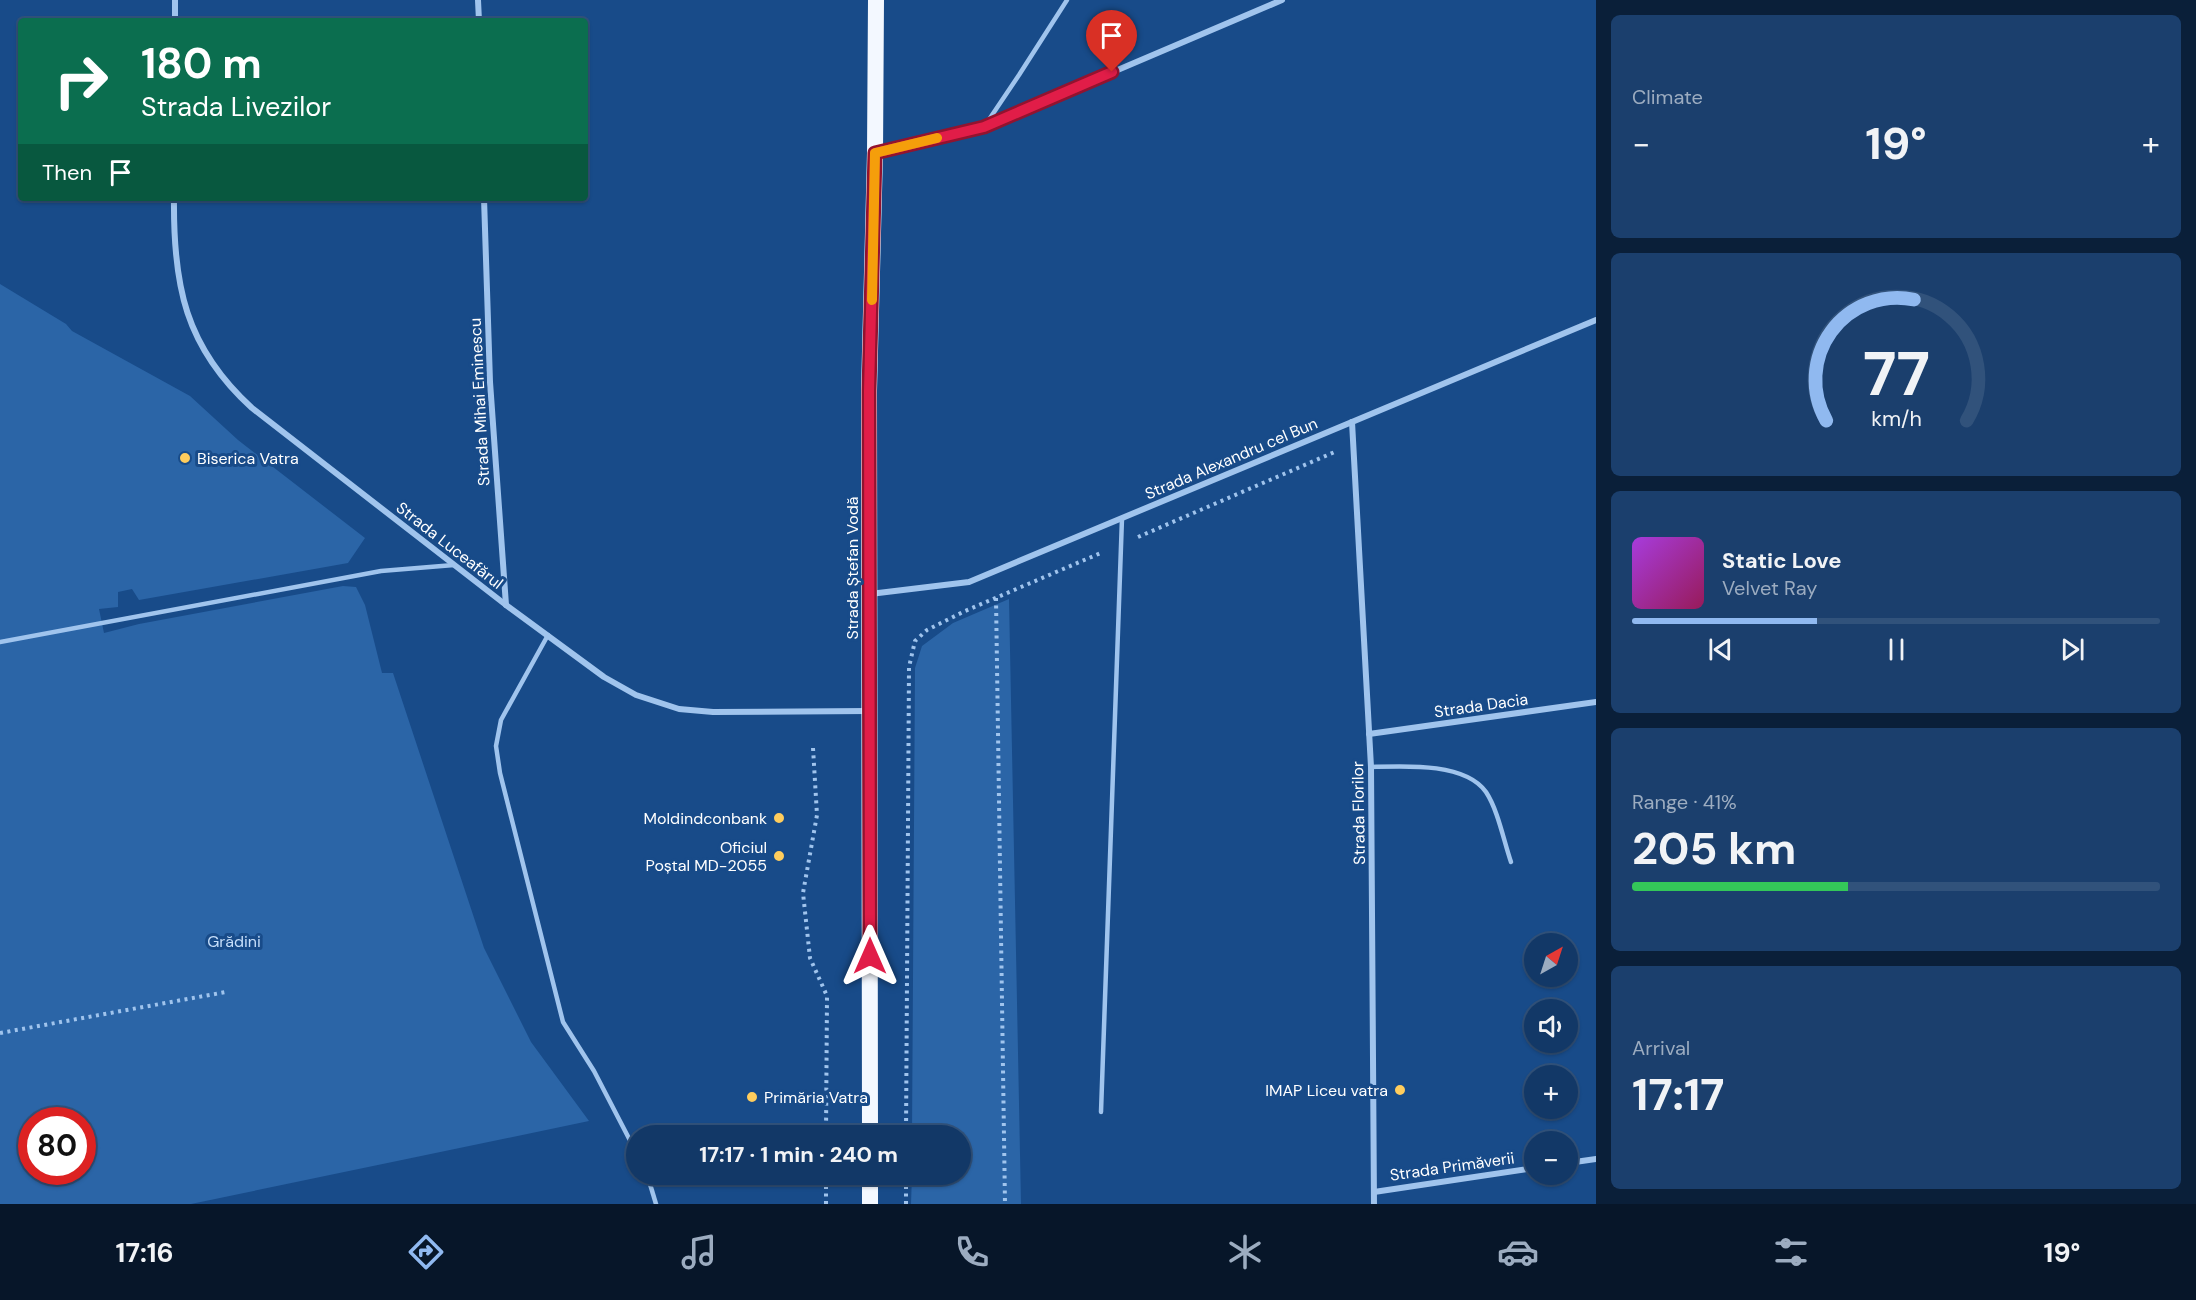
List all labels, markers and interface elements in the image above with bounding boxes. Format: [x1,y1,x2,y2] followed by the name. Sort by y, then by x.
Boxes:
[1086,10,1137,72] pin
[1095,19,1128,52] icon: arrive
[141,36,262,91] text: 180 m
[42,42,120,120] icon: right
[1632,84,1703,110] text: Climate
[141,89,331,124] text: Strada Livezilor
[1865,114,1927,173] text: 19°
[1632,122,1650,165] text: −
[2142,122,2160,165] text: +
[104,156,137,189] icon: arrive
[42,158,92,187] text: Then
[465,317,494,487] street label: Strada Mihai Eminescu
[1862,333,1930,414] text: 77
[1871,406,1921,434] text: km/h
[1142,413,1321,504] street label: Strada Alexandru cel Bun
[197,448,299,469] place label: Biserica Vatra
[178,451,192,465] marker: Biserica Vatra
[392,497,507,594] street label: Strada Luceafărul
[842,497,863,639] street label: Strada Ștefan Vodă
[1722,546,1842,575] text: Static Love
[1722,575,1817,601] text: Velvet Ray
[1704,633,1737,666] icon: previous
[1880,633,1913,666] icon: pause
[2056,633,2089,666] icon: next
[1433,689,1529,722] street label: Strada Dacia
[1347,761,1370,865] street label: Strada Florilor
[1632,789,1737,815] text: Range · 41%
[644,808,767,829] place label: Moldindconbank
[772,811,786,825] marker: Moldindconbank
[1632,819,1796,878] text: 205 km
[646,837,767,876] place label: Oficiul Poștal MD-2055
[772,849,786,863] marker: Oficiul Poștal MD-2055
[838,924,902,988] position arrow
[207,931,261,952] park label: Grădini
[1524,933,1578,987] north arrow
[1524,933,1578,1185] map controls
[1524,999,1578,1053] button: sound
[1632,1035,1690,1061] text: Arrival
[1524,1065,1578,1119] button: +
[1632,1065,1725,1124] text: 17:17
[1265,1080,1388,1101] place label: IMAP Liceu vatra
[1393,1083,1407,1097] marker: IMAP Liceu vatra
[764,1087,868,1108] place label: Primăria Vatra
[745,1090,759,1104] marker: Primăria Vatra
[18,1107,96,1185] speed limit sign: 80
[1524,1131,1578,1185] button: −
[699,1140,898,1169] text: 17:17 · 1 min · 240 m
[1388,1147,1516,1186] street label: Strada Primăverii
[405,1231,447,1273] icon: directions
[678,1231,720,1273] icon: music
[951,1231,993,1273] icon: phone
[1224,1231,1266,1273] icon: climate
[1497,1231,1539,1273] icon: car
[1770,1231,1812,1273] icon: filters
[116,1235,174,1270] text: 17:16
[2044,1235,2080,1270] text: 19°

